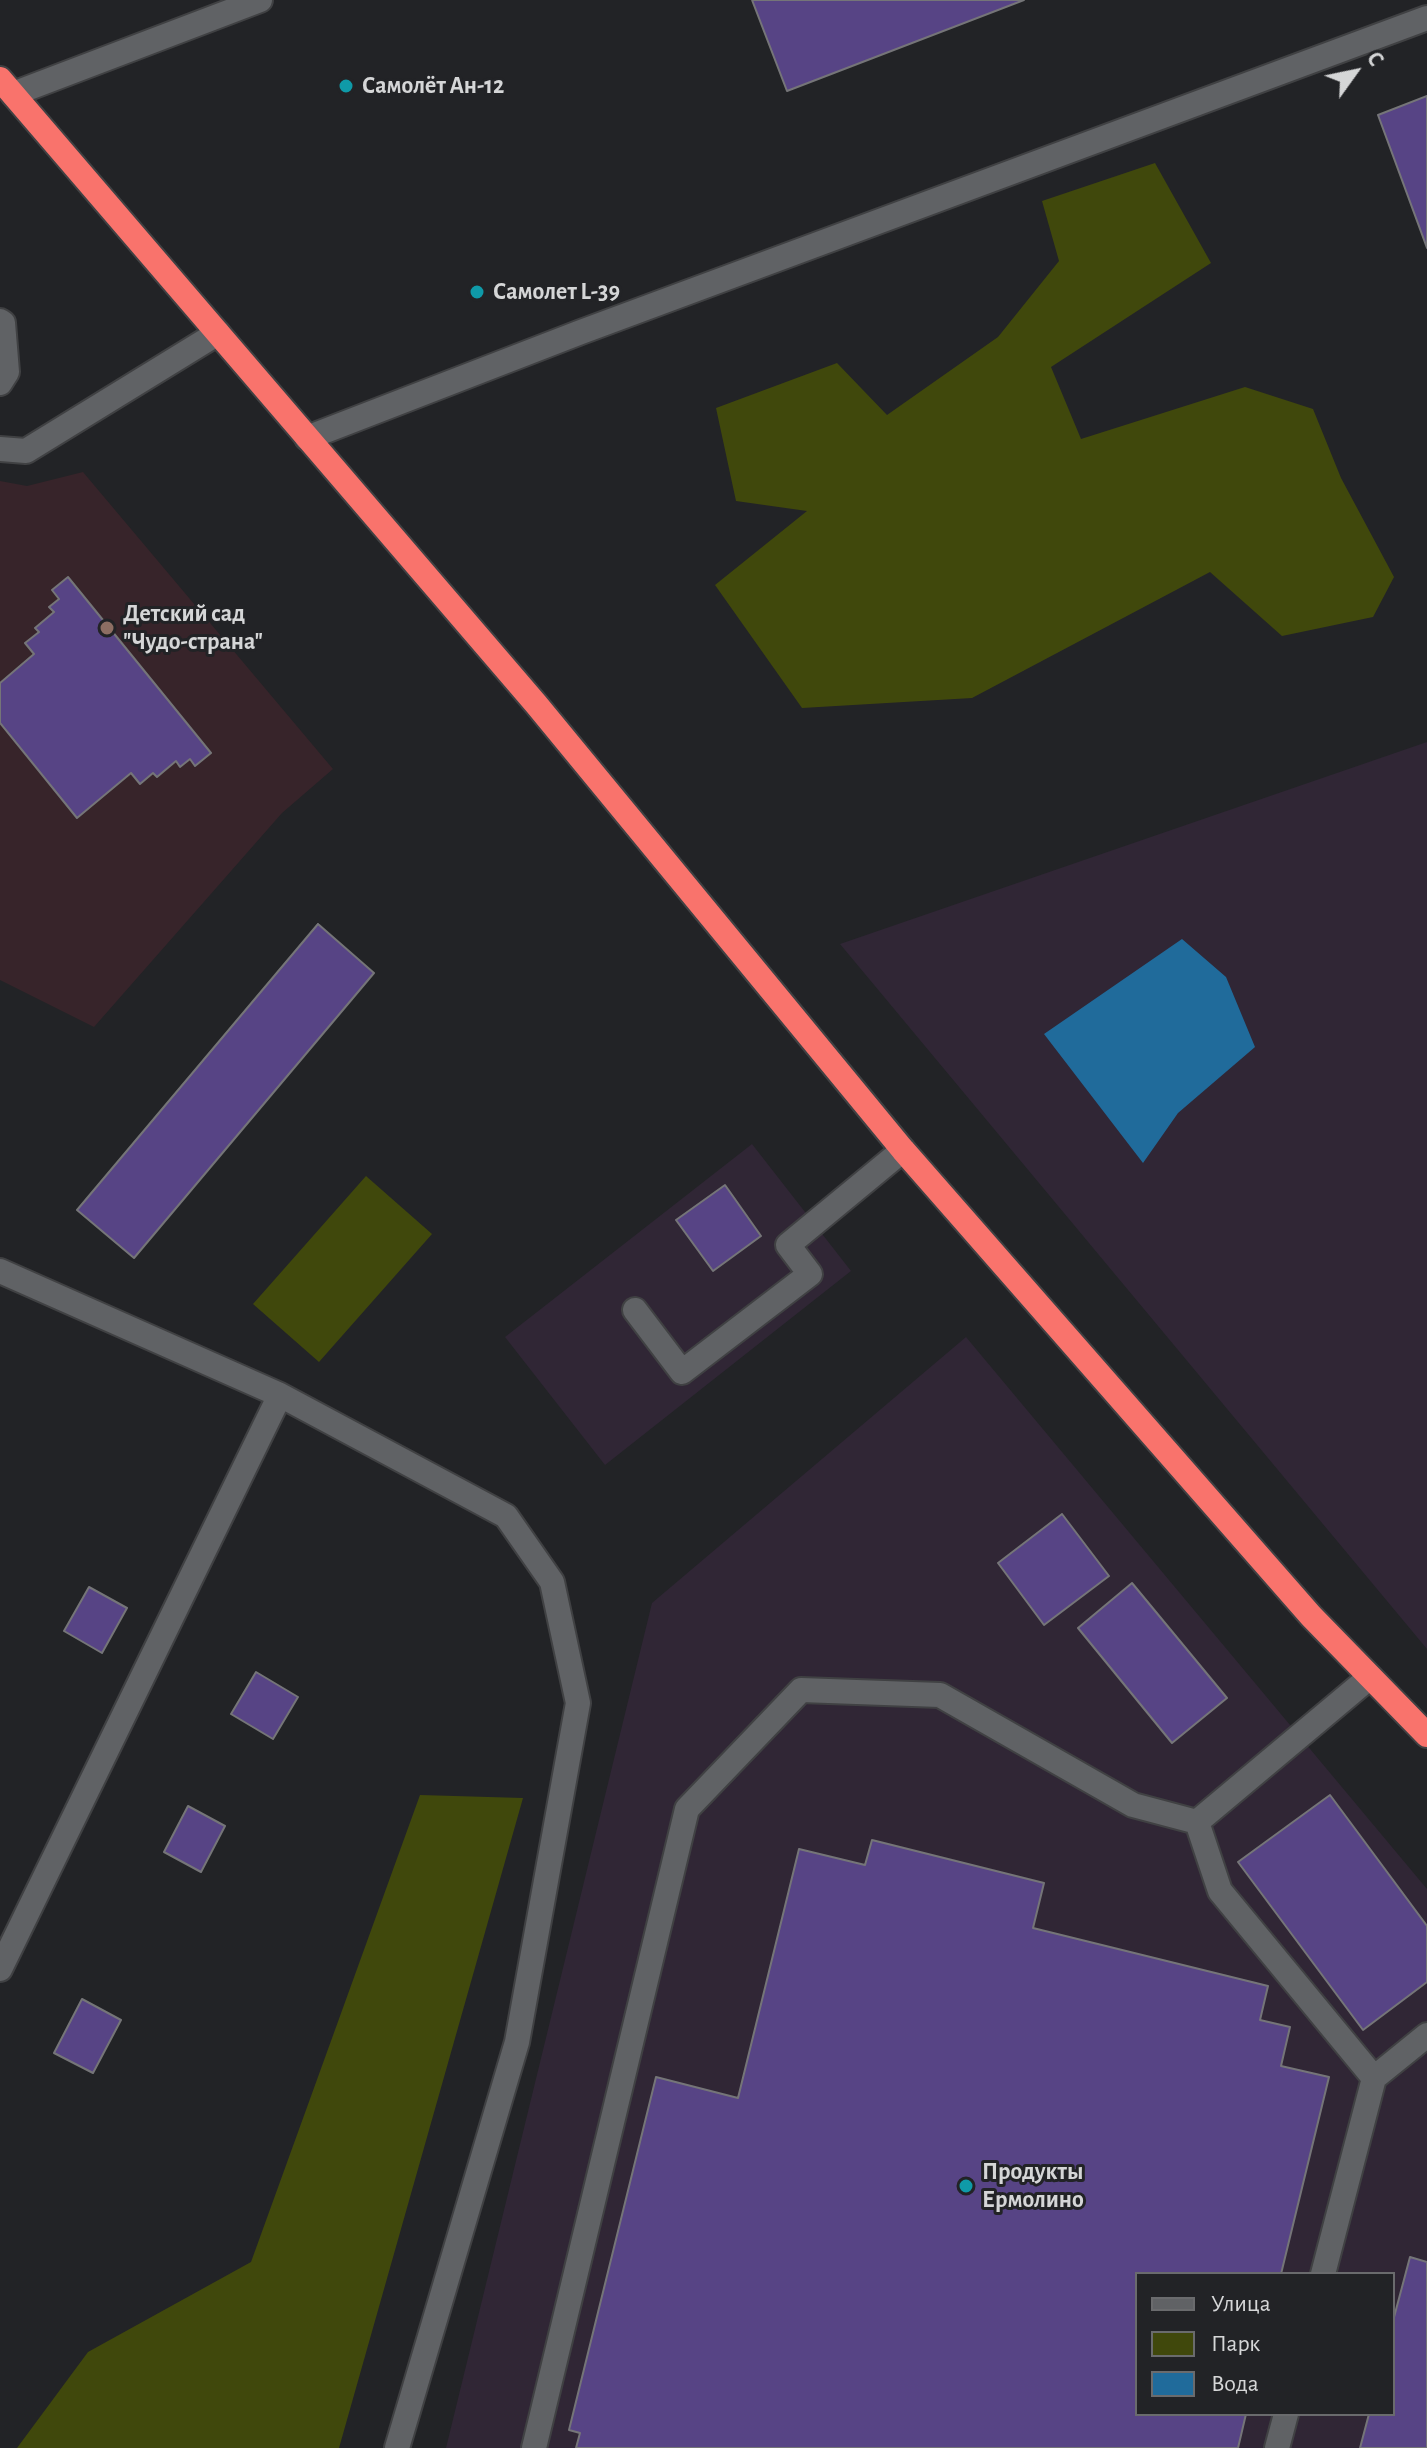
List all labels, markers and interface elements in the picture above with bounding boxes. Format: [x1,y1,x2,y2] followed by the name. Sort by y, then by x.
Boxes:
[1315,32,1395,112] north arrow
[1363,48,1388,70] text: С
[362,72,504,100] place label: Самолёт Ан-12
[337,77,355,95] marker: Самолёт Ан-12
[493,278,620,306] place label: Самолет L-39
[468,283,486,301] marker: Самолет L-39
[123,600,263,656] place label: Детский сад "Чудо-страна"
[98,619,116,637] marker: Детский сад "Чудо-страна"
[982,2158,1084,2214] place label: Продукты Ермолино
[957,2177,975,2195] marker: Продукты Ермолино
[1135,2272,1395,2416] legend
[1211,2292,1271,2316] text: Улица
[1211,2332,1260,2356] text: Парк
[1211,2372,1259,2396] text: Вода

